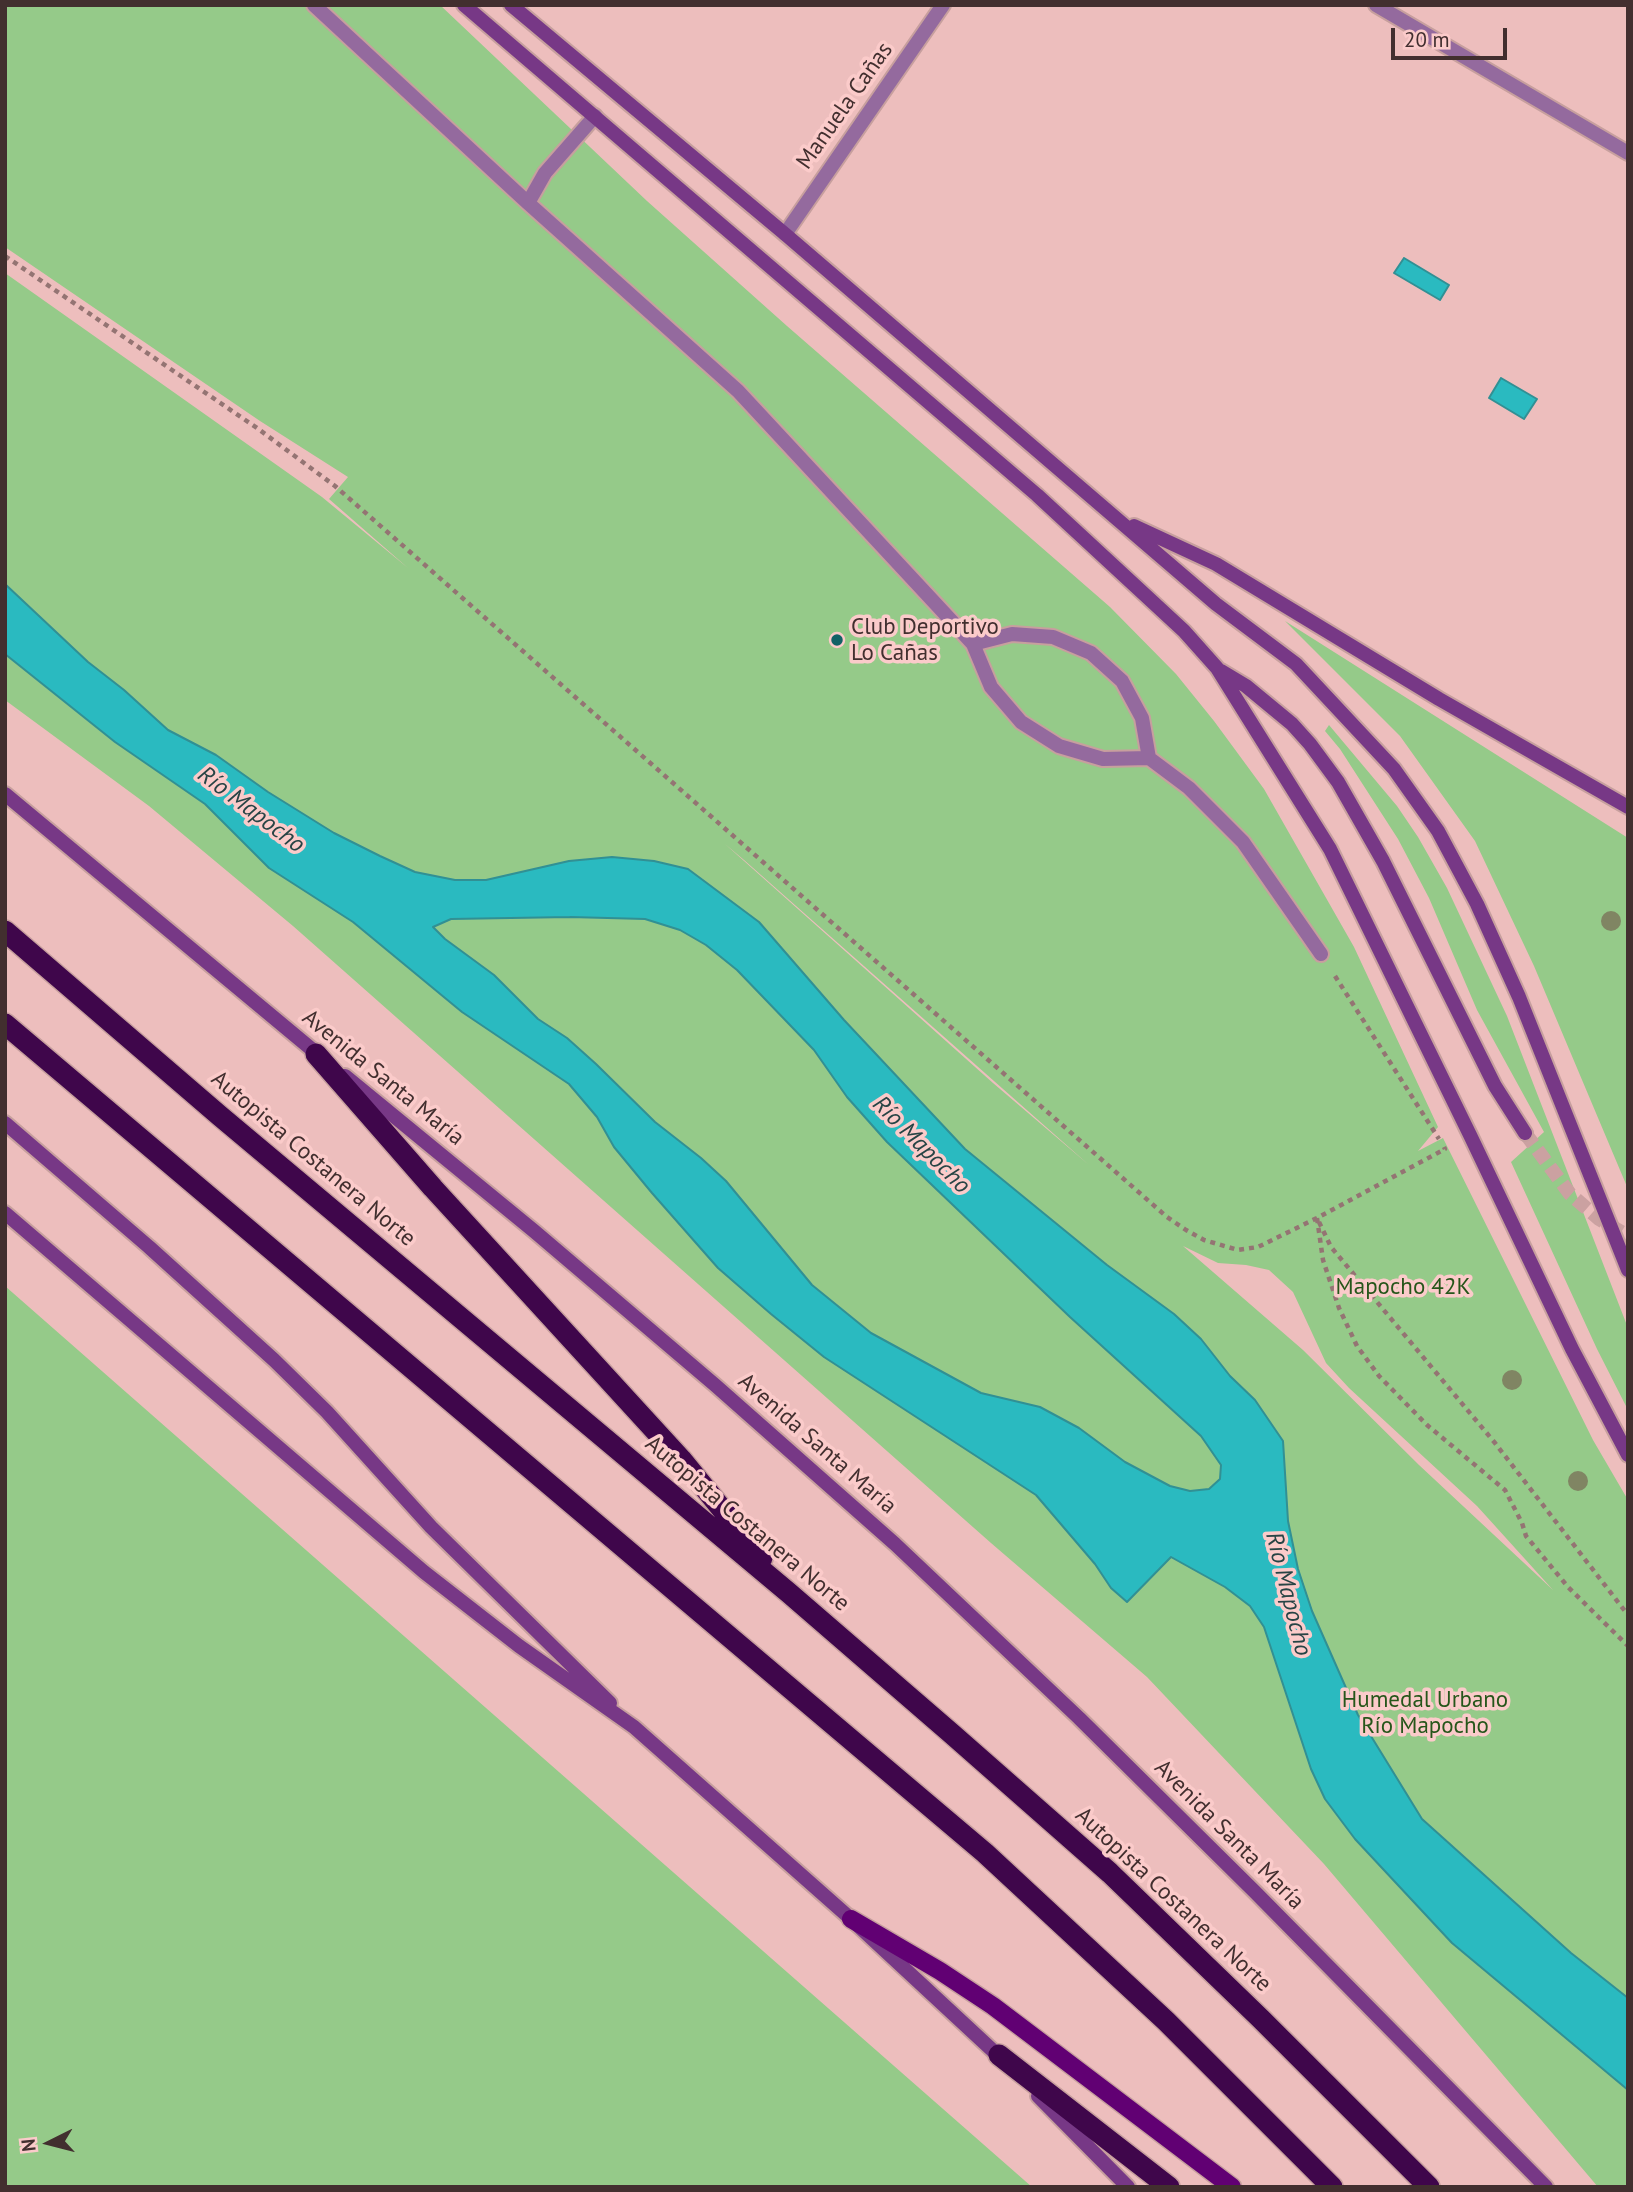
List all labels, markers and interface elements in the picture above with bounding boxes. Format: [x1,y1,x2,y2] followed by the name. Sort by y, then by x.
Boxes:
[1395,14,1510,58] scale bar
[1404,26,1450,53] text: 20 m
[791,37,899,175] street label: Manuela Cañas
[851,613,999,667] place label: Club Deportivo Lo Cañas
[829,632,845,648] marker: Club Deportivo Lo Cañas
[192,760,310,860] water label: Río Mapocho
[296,1004,470,1152] street label: Avenida Santa María
[205,1065,421,1253] street label: Autopista Costanera Norte
[866,1090,976,1200] water label: Río Mapocho
[1336,1273,1470,1301] park label: Mapocho 42K
[732,1368,902,1520] street label: Avenida Santa María
[639,1430,855,1618] street label: Autopista Costanera Norte
[1259,1529,1317,1659] water label: Río Mapocho
[1342,1686,1508,1740] park label: Humedal Urbano Río Mapocho
[1148,1754,1310,1916] street label: Avenida Santa María
[1069,1802,1277,1998] street label: Autopista Costanera Norte
[14,2108,84,2178] north arrow
[16,2138,41,2153] text: N

